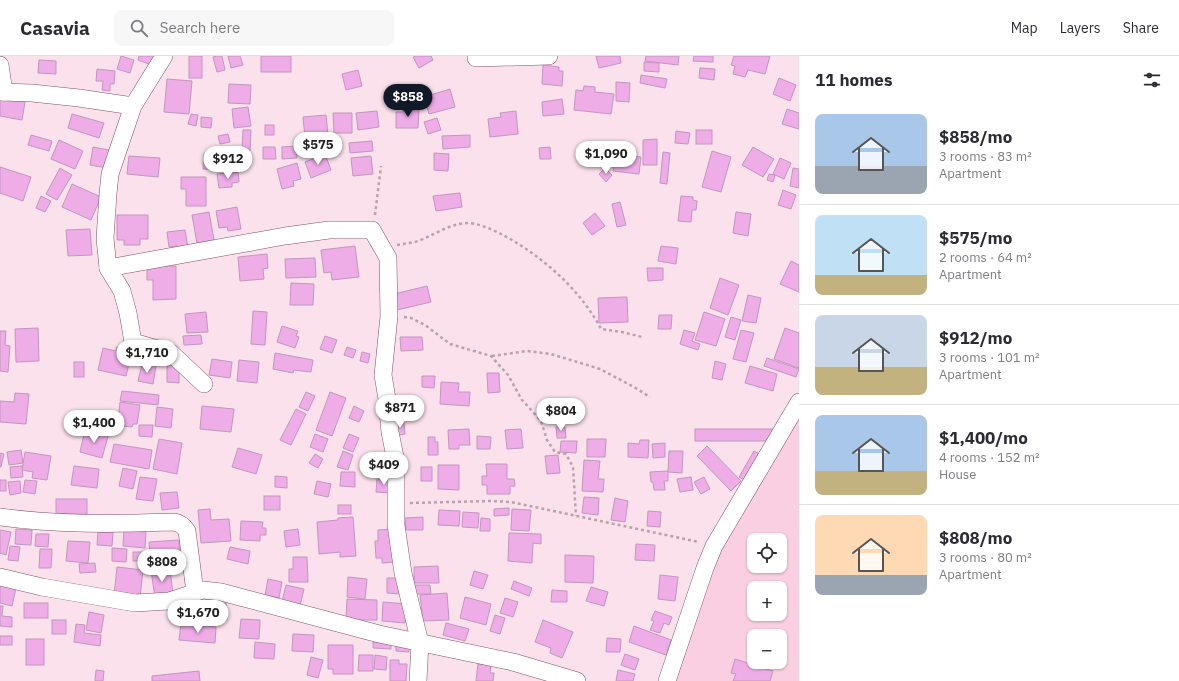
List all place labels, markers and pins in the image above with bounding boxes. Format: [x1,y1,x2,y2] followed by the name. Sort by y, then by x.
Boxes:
[384,84,432,118] pin: $858
[294,132,342,166] pin: $575
[573,141,639,175] pin: $1,090
[204,146,252,180] pin: $912
[114,340,180,374] pin: $1,710
[376,395,424,429] pin: $871
[537,398,585,432] pin: $804
[61,410,127,444] pin: $1,400
[360,452,408,486] pin: $409
[138,549,186,583] pin: $808
[165,600,231,634] pin: $1,670

